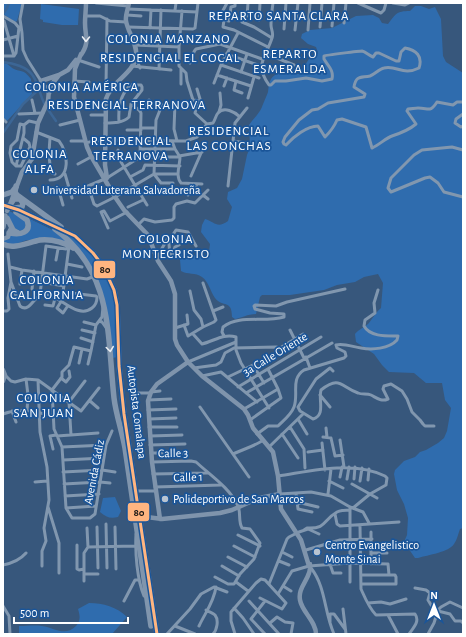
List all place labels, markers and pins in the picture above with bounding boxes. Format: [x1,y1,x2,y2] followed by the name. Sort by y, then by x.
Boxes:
[42,184,201,196] place label: Universidad Luterana Salvadoreña
[29,185,39,195] marker: Universidad Luterana Salvadoreña
[173,493,304,505] place label: Polideportivo de San Marcos
[160,494,170,504] marker: Polideportivo de San Marcos
[325,539,419,565] place label: Centro Evangelistico Monte Sinai
[312,547,322,557] marker: Centro Evangelistico Monte Sinai

